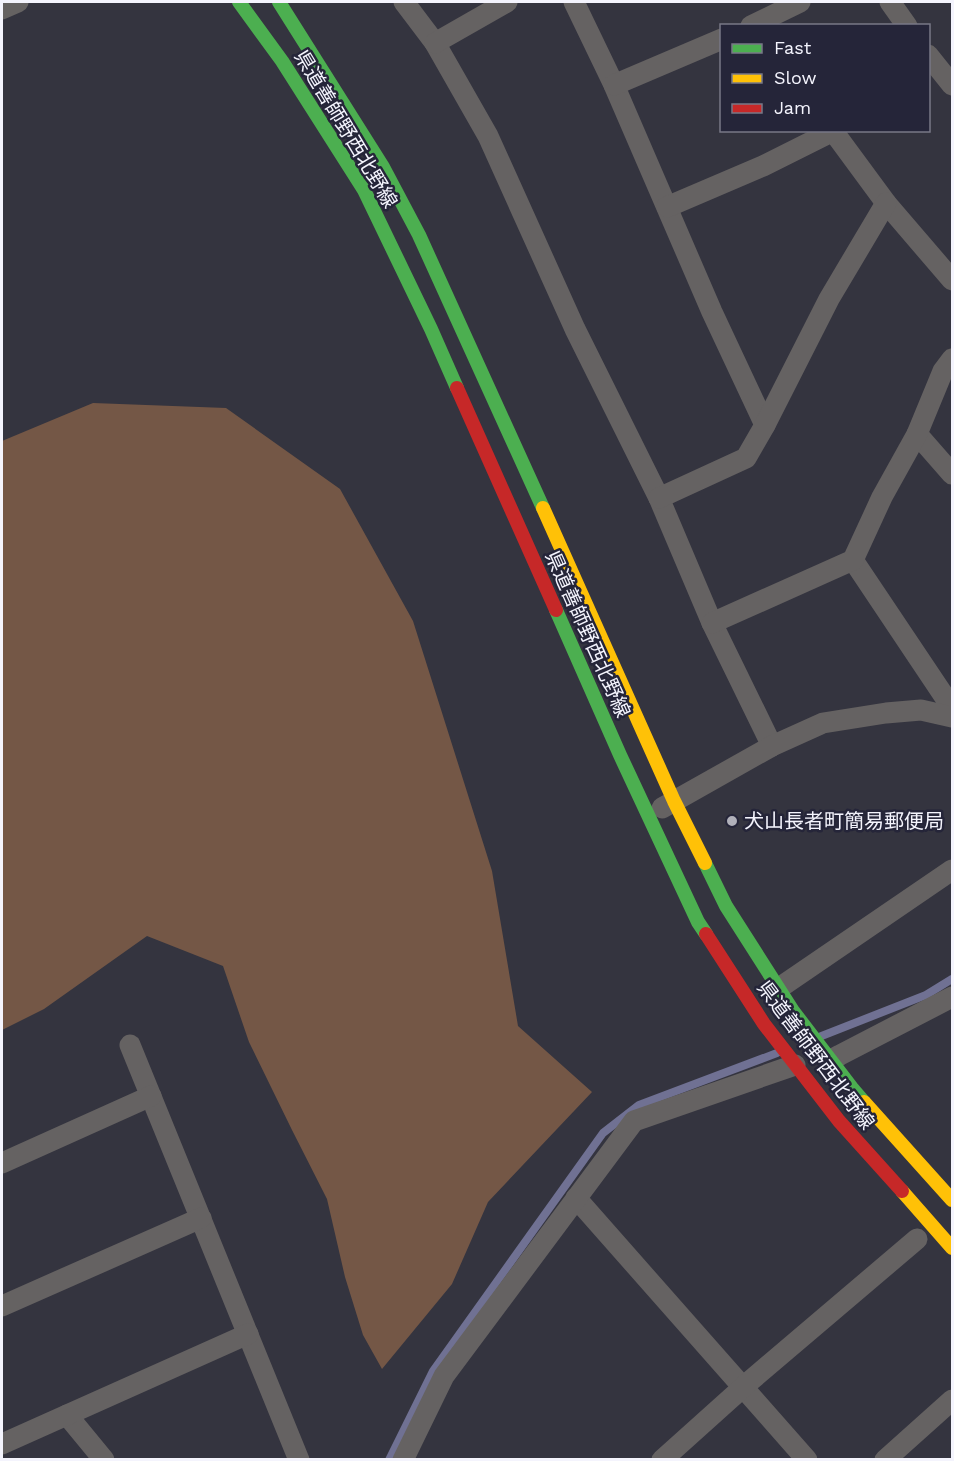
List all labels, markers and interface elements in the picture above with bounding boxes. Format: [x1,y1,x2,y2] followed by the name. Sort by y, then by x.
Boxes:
[720,24,930,132] legend
[774,37,812,58] text: Fast
[289,46,403,212] street label: 県道善師野西北野線
[774,67,817,88] text: Slow
[774,97,811,118] text: Jam
[540,547,636,721] street label: 県道善師野西北野線
[744,809,944,833] place label: 犬山長者町簡易郵便局
[725,814,739,828] marker: 犬山長者町簡易郵便局
[752,976,880,1134] street label: 県道善師野西北野線

